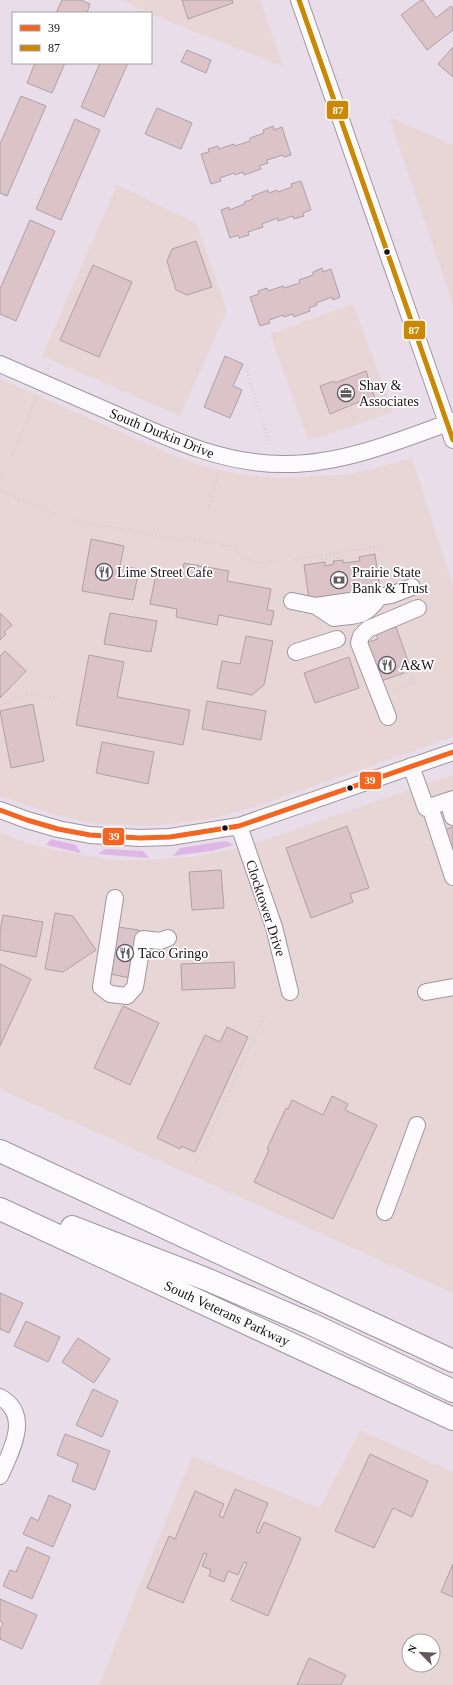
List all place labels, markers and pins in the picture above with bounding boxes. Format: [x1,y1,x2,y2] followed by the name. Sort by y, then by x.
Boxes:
[382,247,392,257] unlabelled marker
[359,378,419,409] place label: Shay & Associates
[336,383,356,403] office icon: Shay & Associates
[94,562,114,582] restaurant icon: Lime Street Cafe
[117,565,213,580] place label: Lime Street Cafe
[352,565,428,596] place label: Prairie State Bank & Trust
[329,570,349,590] bank icon: Prairie State Bank & Trust
[377,655,397,675] restaurant icon: A&W
[400,658,435,673] place label: A&W
[345,783,355,793] unlabelled marker
[220,823,230,833] unlabelled marker
[115,943,135,963] restaurant icon: Taco Gringo
[138,946,208,961] place label: Taco Gringo

